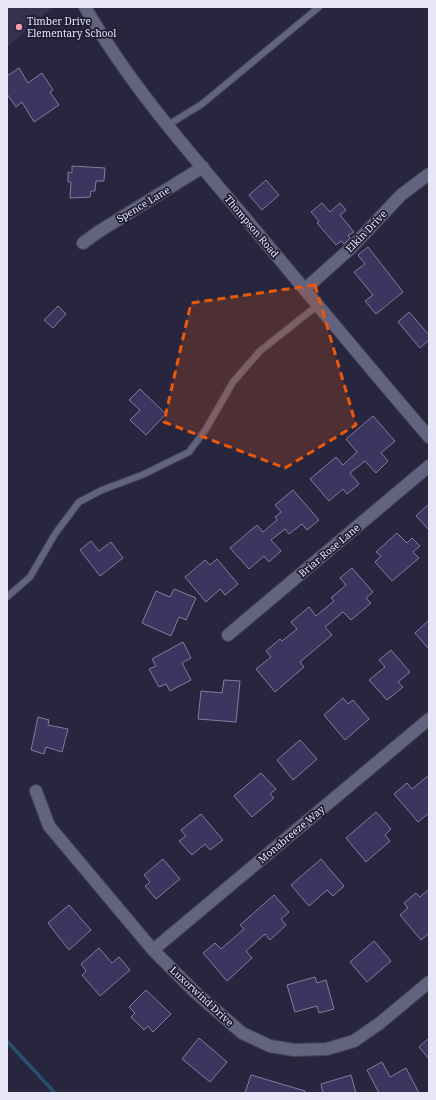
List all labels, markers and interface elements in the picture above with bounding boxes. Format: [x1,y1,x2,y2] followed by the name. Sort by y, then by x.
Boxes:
[27,14,116,40] place label: Timber Drive Elementary School
[14,22,24,32] marker: Timber Drive Elementary School
[114,183,172,225] street label: Spence Lane
[222,192,282,260] street label: Thompson Road
[342,207,390,255] street label: Elkin Drive
[295,520,363,580] street label: Briar Rose Lane
[255,802,327,866] street label: Monabreeze Way
[167,963,237,1029] street label: Luxorwind Drive

